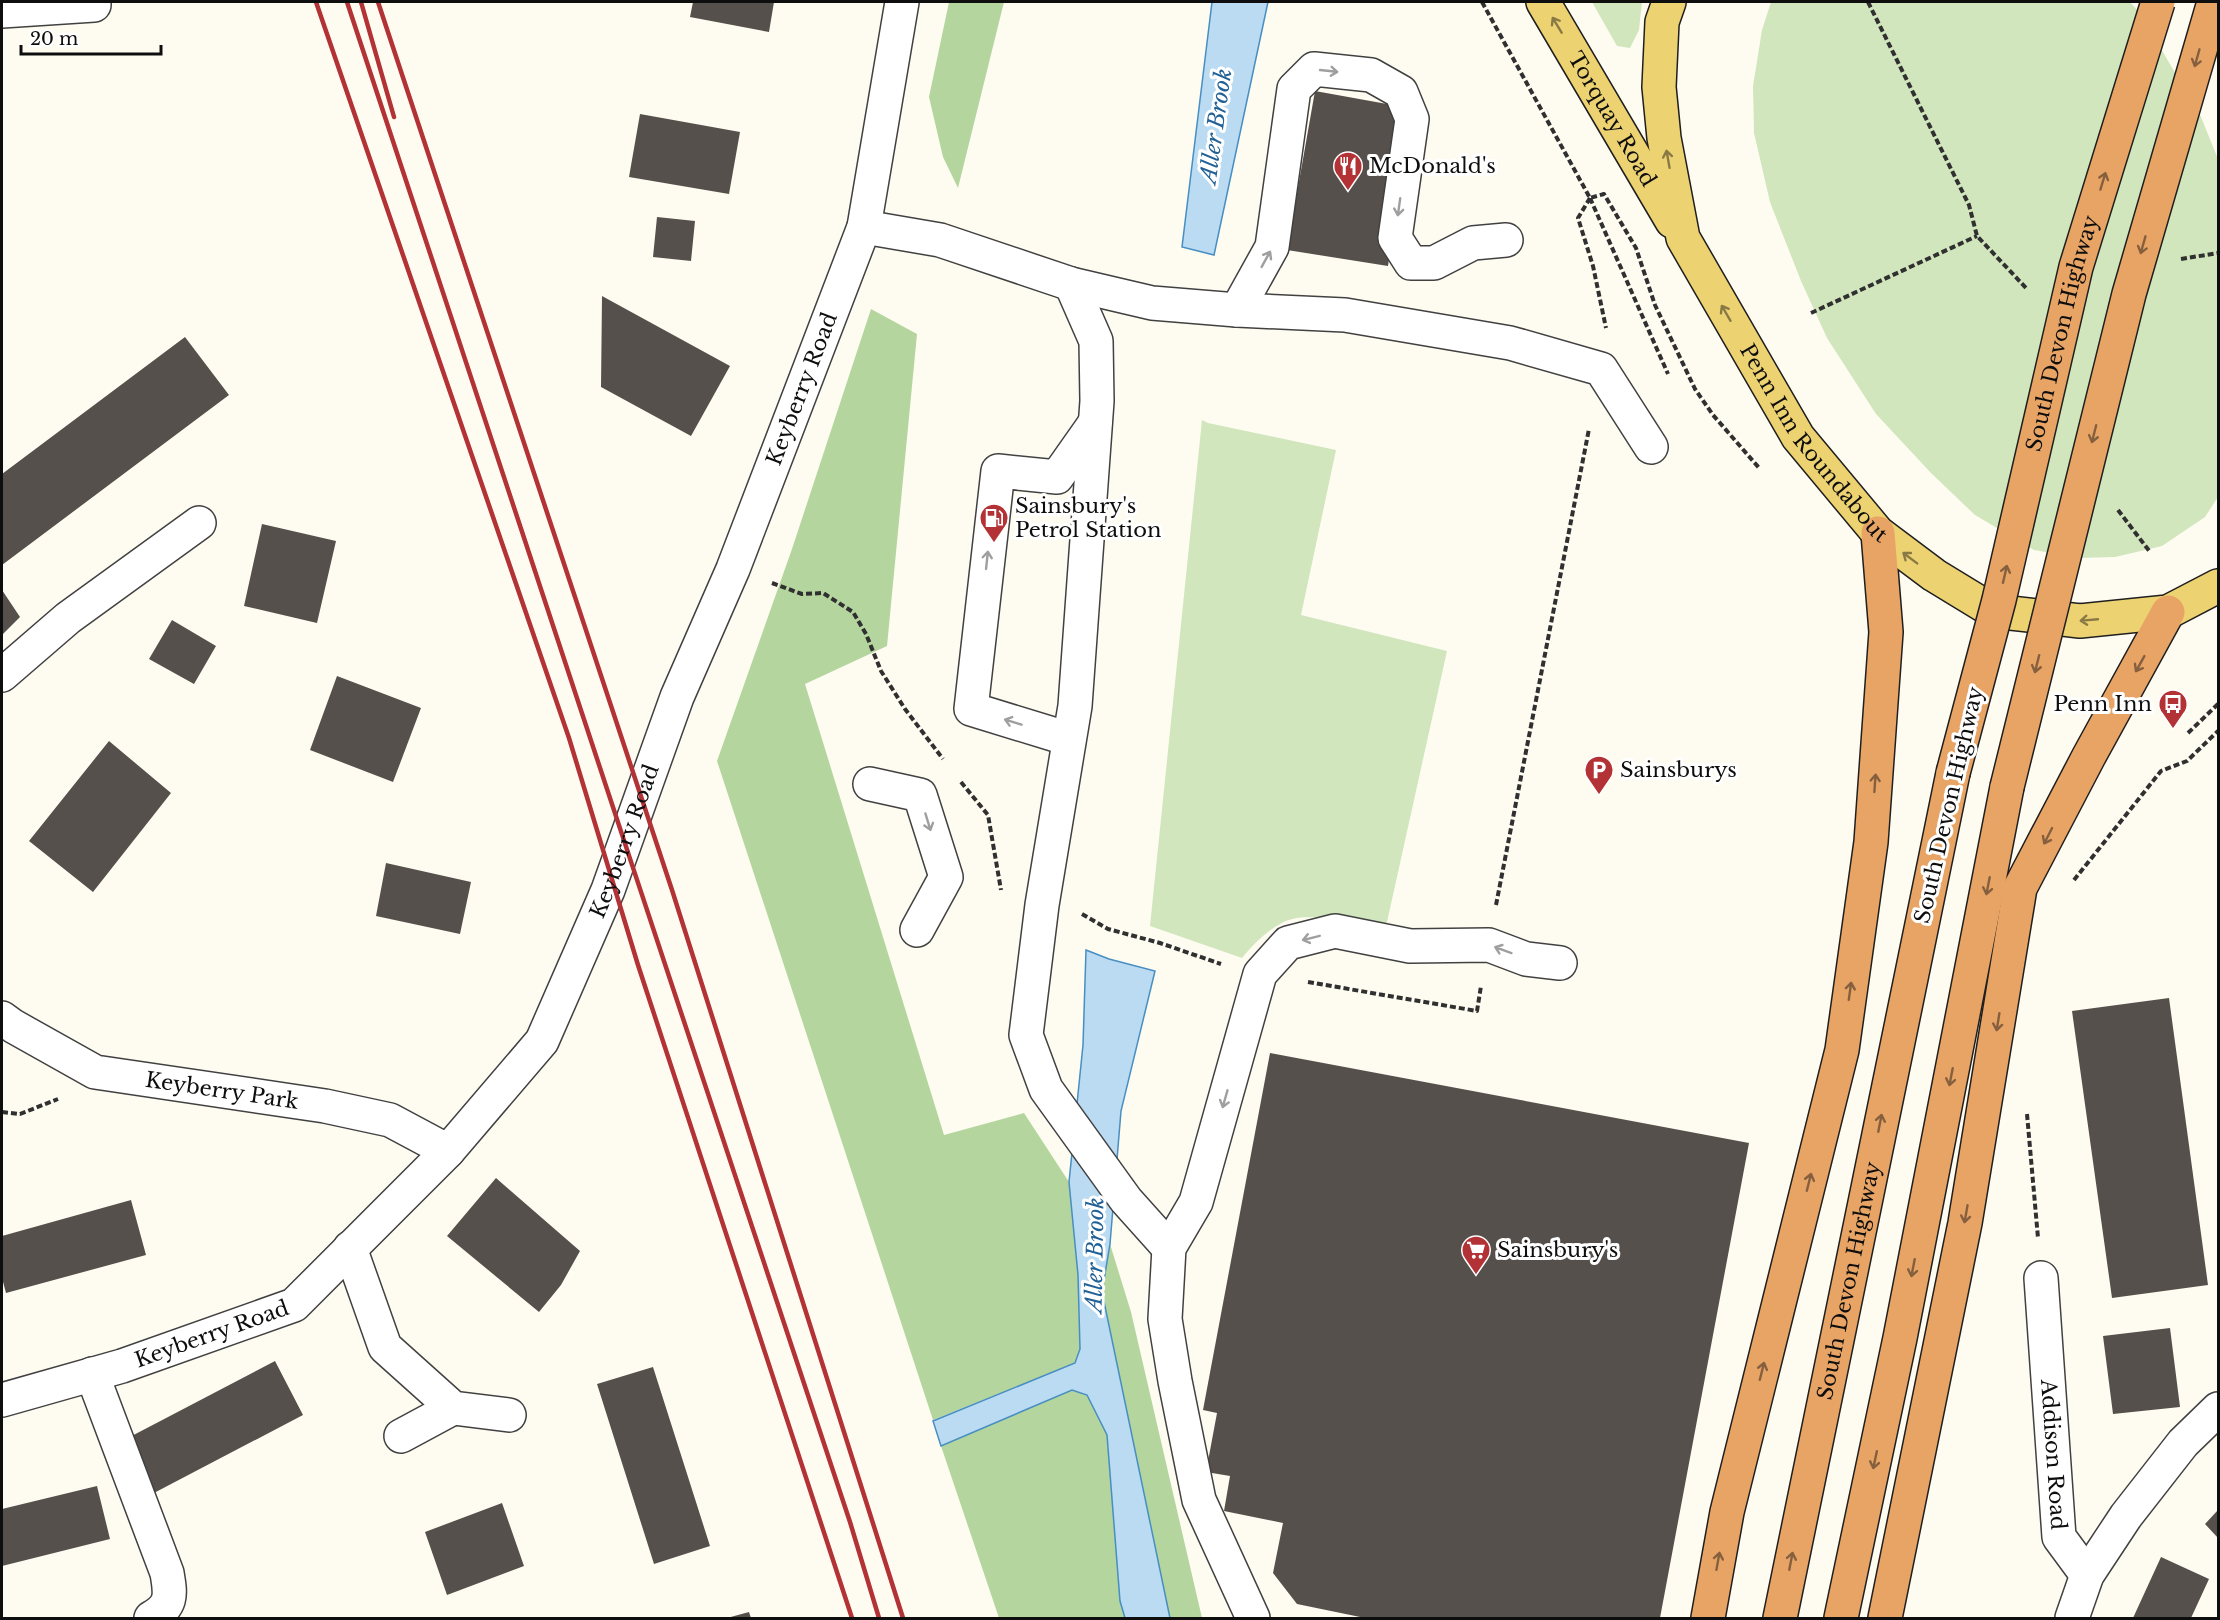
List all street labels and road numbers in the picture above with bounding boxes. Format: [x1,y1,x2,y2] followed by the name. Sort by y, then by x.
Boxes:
[1562,47,1662,191] street label: Torquay Road
[2021,212,2104,454] street label: South Devon Highway
[761,309,843,469] street label: Keyberry Road
[1734,339,1892,548] street label: Penn Inn Roundabout
[1909,684,1989,926] street label: South Devon Highway
[584,761,665,922] street label: Keyberry Road
[144,1067,300,1115] street label: Keyberry Park
[1812,1159,1886,1402] street label: South Devon Highway
[131,1295,292,1373] street label: Keyberry Road
[2035,1377,2071,1531] street label: Addison Road

